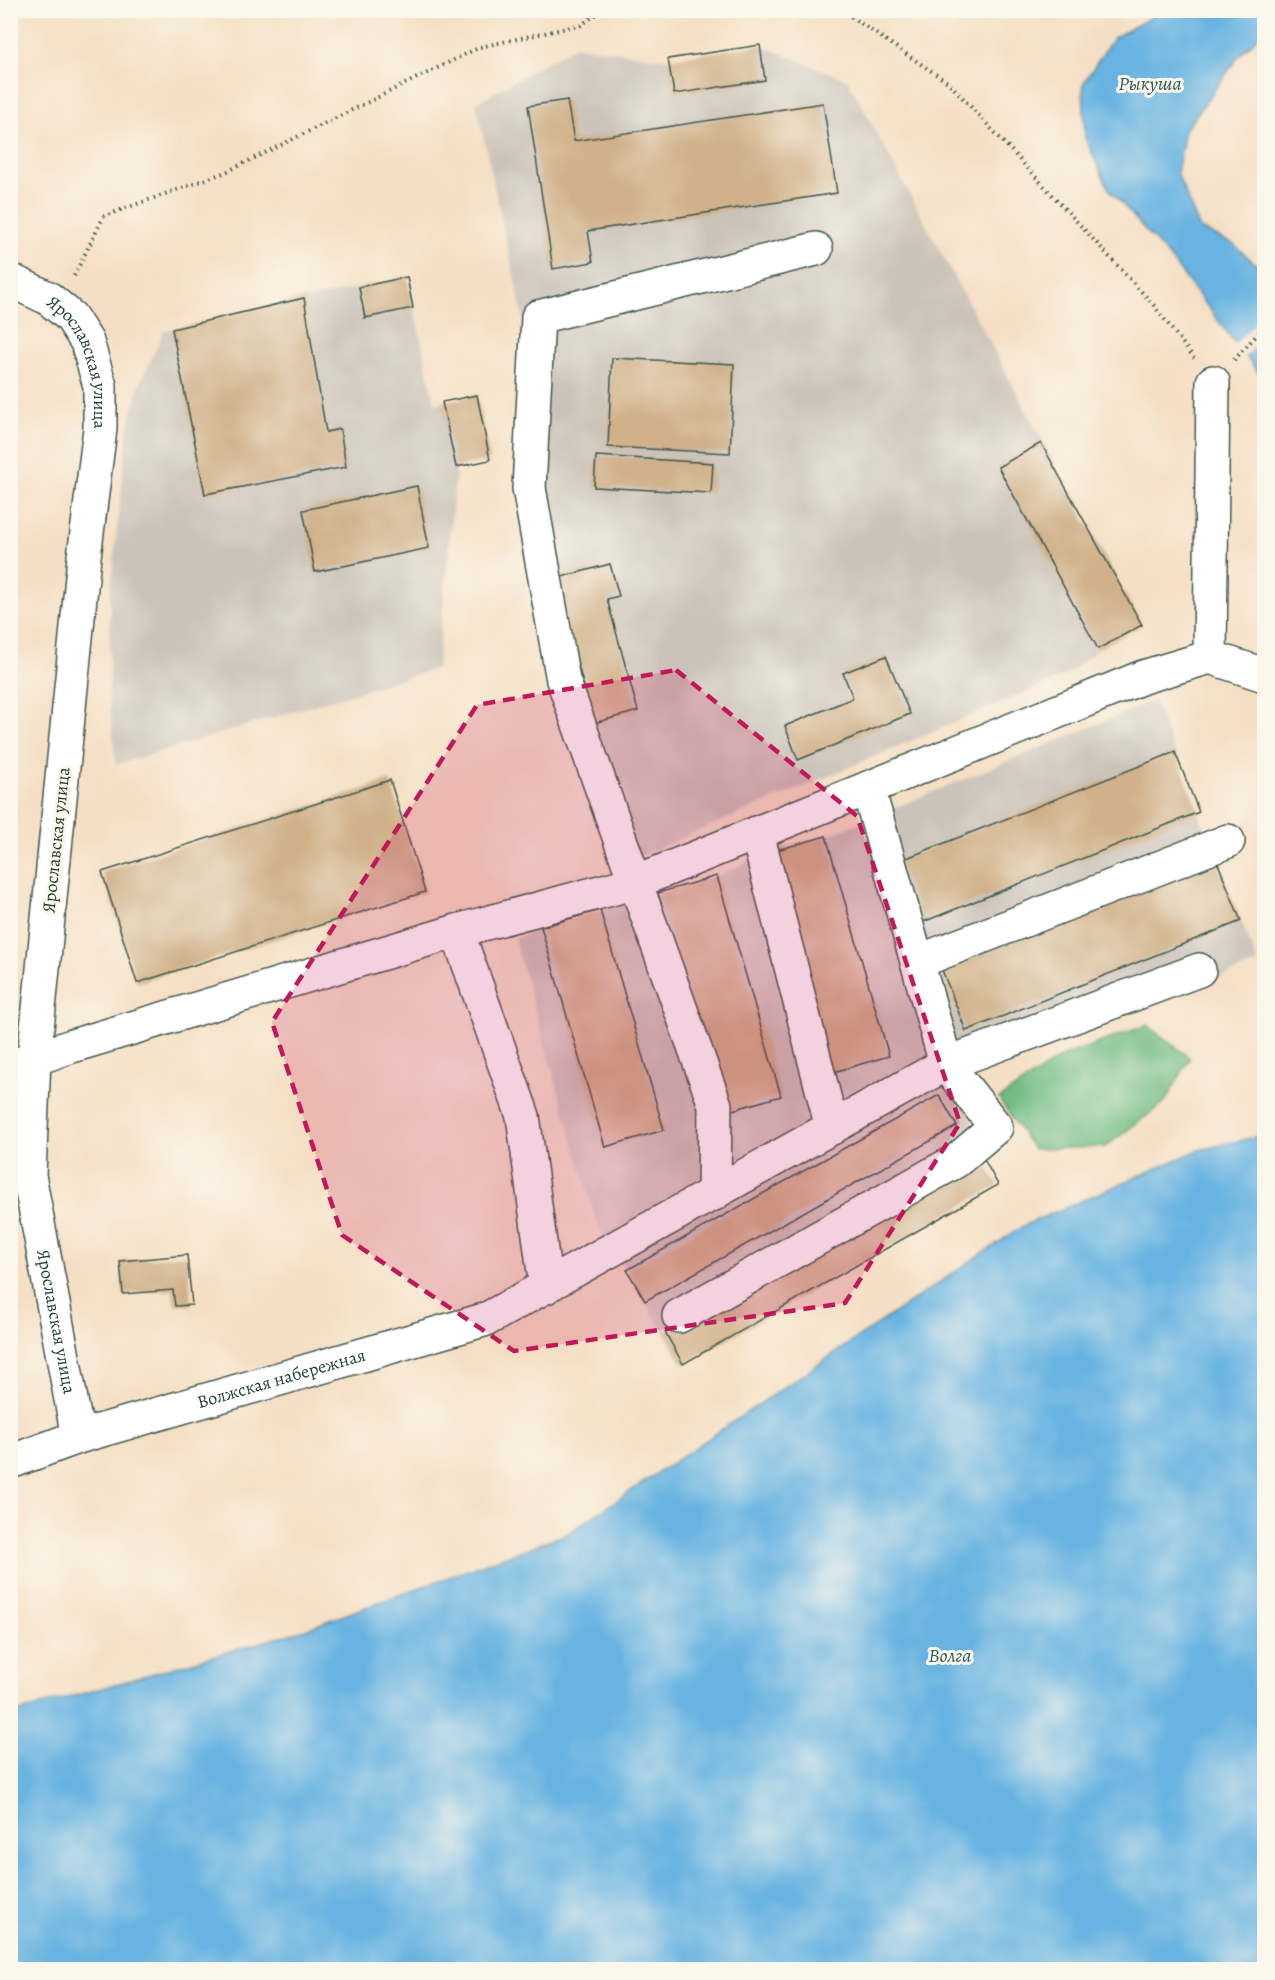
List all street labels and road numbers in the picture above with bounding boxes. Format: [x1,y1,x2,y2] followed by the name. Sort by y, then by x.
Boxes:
[42,290,112,430] street label: Ярославская улица
[36,765,76,914] street label: Ярославская улица
[31,1247,82,1396] street label: Ярославская улица
[194,1343,368,1414] street label: Волжская набережная

